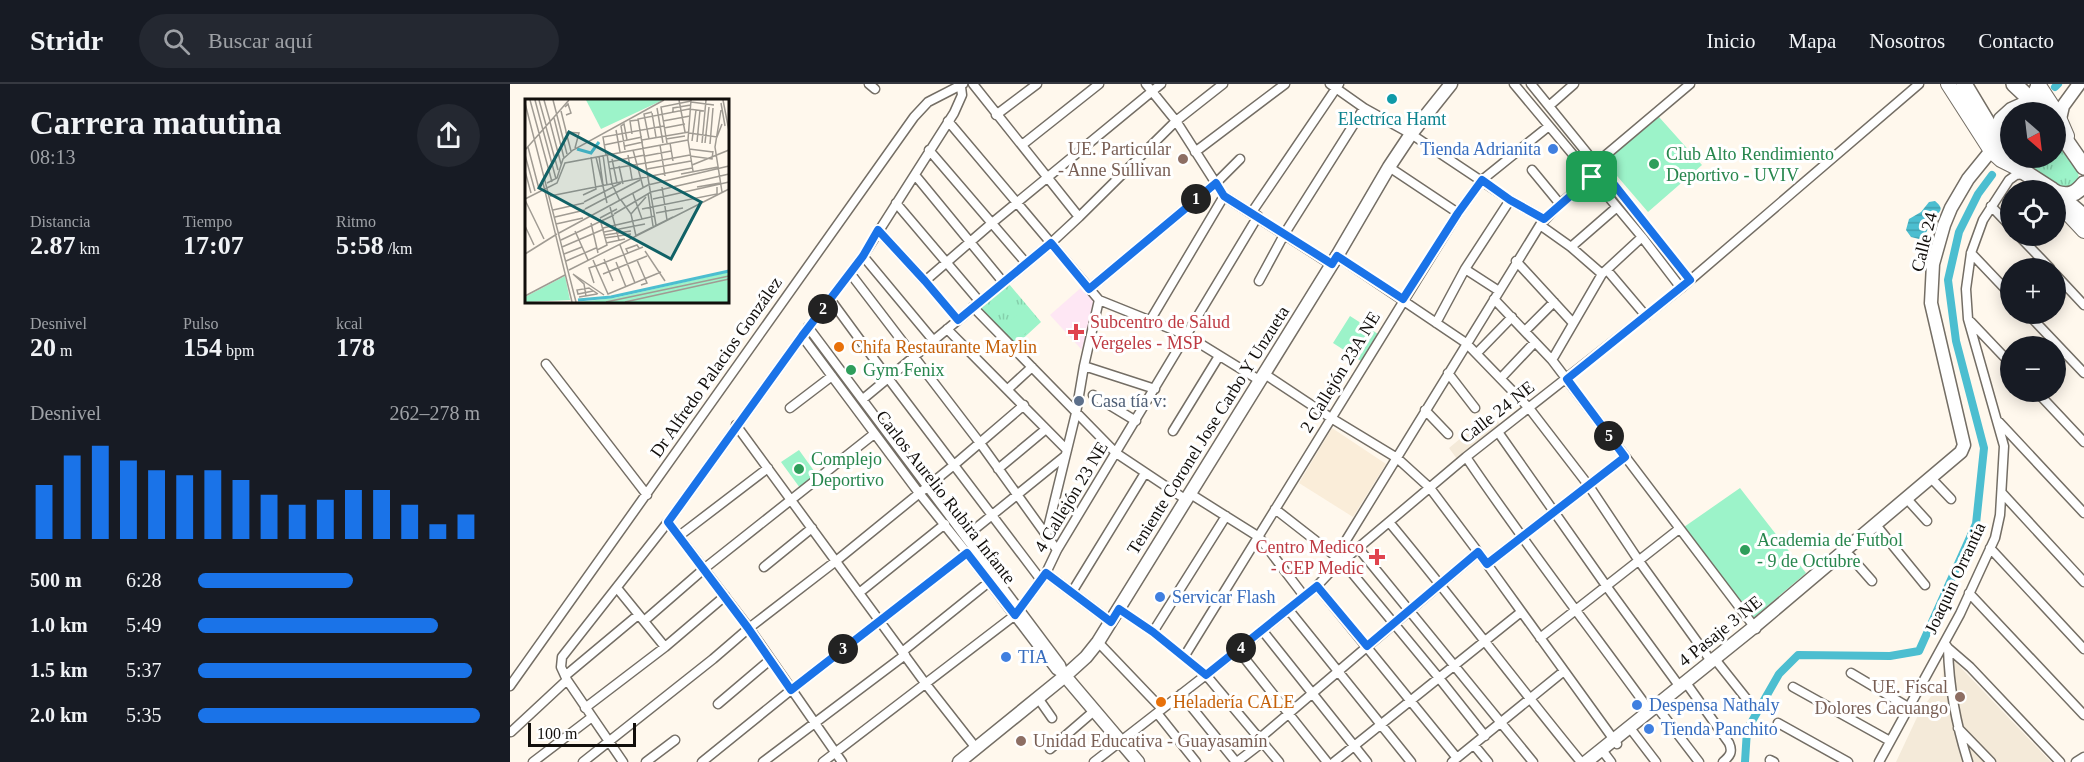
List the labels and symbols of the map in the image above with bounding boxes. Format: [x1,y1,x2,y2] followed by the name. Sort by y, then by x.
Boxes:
[1385,92,1399,106] marker: Electríca Hamt
[525,99,729,303] inset map
[2000,102,2066,168] north arrow
[1338,109,1446,129] place label: Electríca Hamt
[1058,139,1171,180] place label: UE. Particular - Anne Sullivan
[1420,139,1541,159] place label: Tienda Adrianita
[1546,142,1560,156] marker: Tienda Adrianita
[1666,144,1834,185] place label: Club Alto Rendimiento Deportivo - UVIV
[1566,151,1617,202] pin
[1176,152,1190,166] marker: UE. Particular - Anne Sullivan
[1647,157,1661,171] marker: Club Alto Rendimiento Deportivo - UVIV
[1181,184,1211,214] pin: 1
[1907,210,1941,274] street label: Calle 24
[646,273,786,461] street label: Dr Alfredo Palacios González
[808,294,838,324] pin: 2
[1123,302,1293,558] street label: Teniente Coronel Jose Carbo Y Unzueta
[1296,308,1384,436] street label: 2 Callejón 23A NE
[1090,312,1230,353] place label: Subcentro de Salud Vergeles - MSP
[1067,323,1085,341] marker: Subcentro de Salud Vergeles - MSP
[851,337,1037,357] place label: Chifa Restaurante Maylin
[832,340,846,354] marker: Chifa Restaurante Maylin
[863,360,945,380] place label: Gym Fenix
[844,363,858,377] marker: Gym Fenix
[1456,377,1538,447] street label: Calle 24 NE
[1091,391,1167,411] place label: Casa tía v:
[1072,394,1086,408] marker: Casa tía v:
[872,406,1020,588] street label: Carlos Aurelio Rubira Infante
[1594,421,1624,451] pin: 5
[1030,438,1112,556] street label: 4 Callejón 23 NE
[811,449,884,490] place label: Complejo Deportivo
[792,462,806,476] marker: Complejo Deportivo
[1920,519,1990,637] street label: Joaquin Orrantia
[1757,530,1903,571] place label: Academia de Futbol - 9 de Octubre
[1256,537,1364,578] place label: Centro Medico - CEP Medic
[1738,543,1752,557] marker: Academia de Futbol - 9 de Octubre
[1368,548,1386,566] marker: Centro Medico - CEP Medic
[1172,587,1275,607] place label: Servicar Flash
[1153,590,1167,604] marker: Servicar Flash
[1674,591,1766,671] street label: 4 Pasaje 3 NE
[1226,633,1256,663] pin: 4
[828,634,858,664] pin: 3
[1018,647,1048,667] place label: TIA
[999,650,1013,664] marker: TIA
[1815,677,1948,718] place label: UE. Fiscal Dolores Cacuango
[1953,690,1967,704] marker: UE. Fiscal Dolores Cacuango
[1173,692,1294,712] place label: Heladería CALE
[1154,695,1168,709] marker: Heladería CALE
[1649,695,1779,715] place label: Despensa Nathaly
[1630,698,1644,712] marker: Despensa Nathaly
[1661,719,1778,739] place label: Tienda Panchito
[528,720,636,748] scale bar
[1642,722,1656,736] marker: Tienda Panchito
[1033,731,1267,751] place label: Unidad Educativa - Guayasamín
[1014,734,1028,748] marker: Unidad Educativa - Guayasamín

